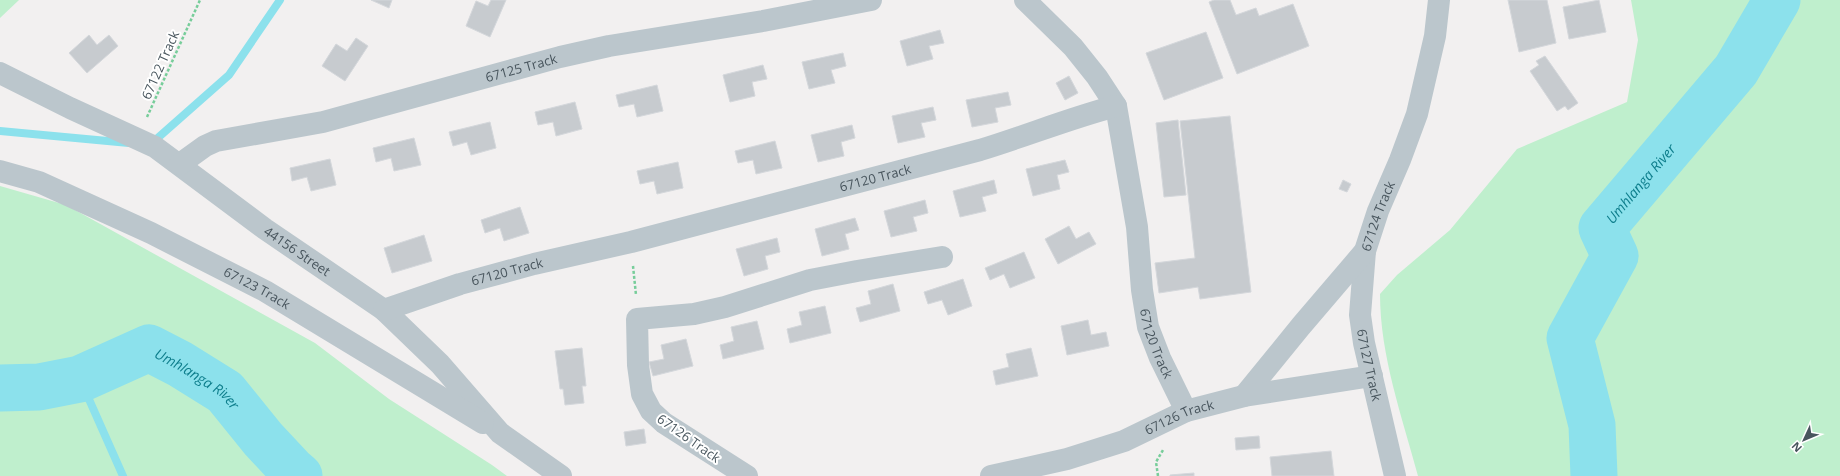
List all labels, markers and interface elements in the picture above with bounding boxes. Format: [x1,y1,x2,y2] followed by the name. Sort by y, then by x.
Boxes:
[137,28,183,102] street label: 67122 Track
[483,49,559,86] street label: 67125 Track
[1601,139,1680,227] water label: Umhlanga River
[837,160,913,196] street label: 67120 Track
[1357,178,1399,253] street label: 67124 Track
[260,222,334,280] street label: 44156 Street
[469,253,545,290] street label: 67120 Track
[221,262,294,313] street label: 67123 Track
[1136,307,1178,382] street label: 67120 Track
[1353,328,1386,403] street label: 67127 Track
[152,343,245,413] water label: Umhlanga River
[1141,395,1216,439] street label: 67126 Track
[654,410,724,466] street label: 67126 Track
[1784,420,1824,460] north arrow
[1788,439,1805,456] text: N

